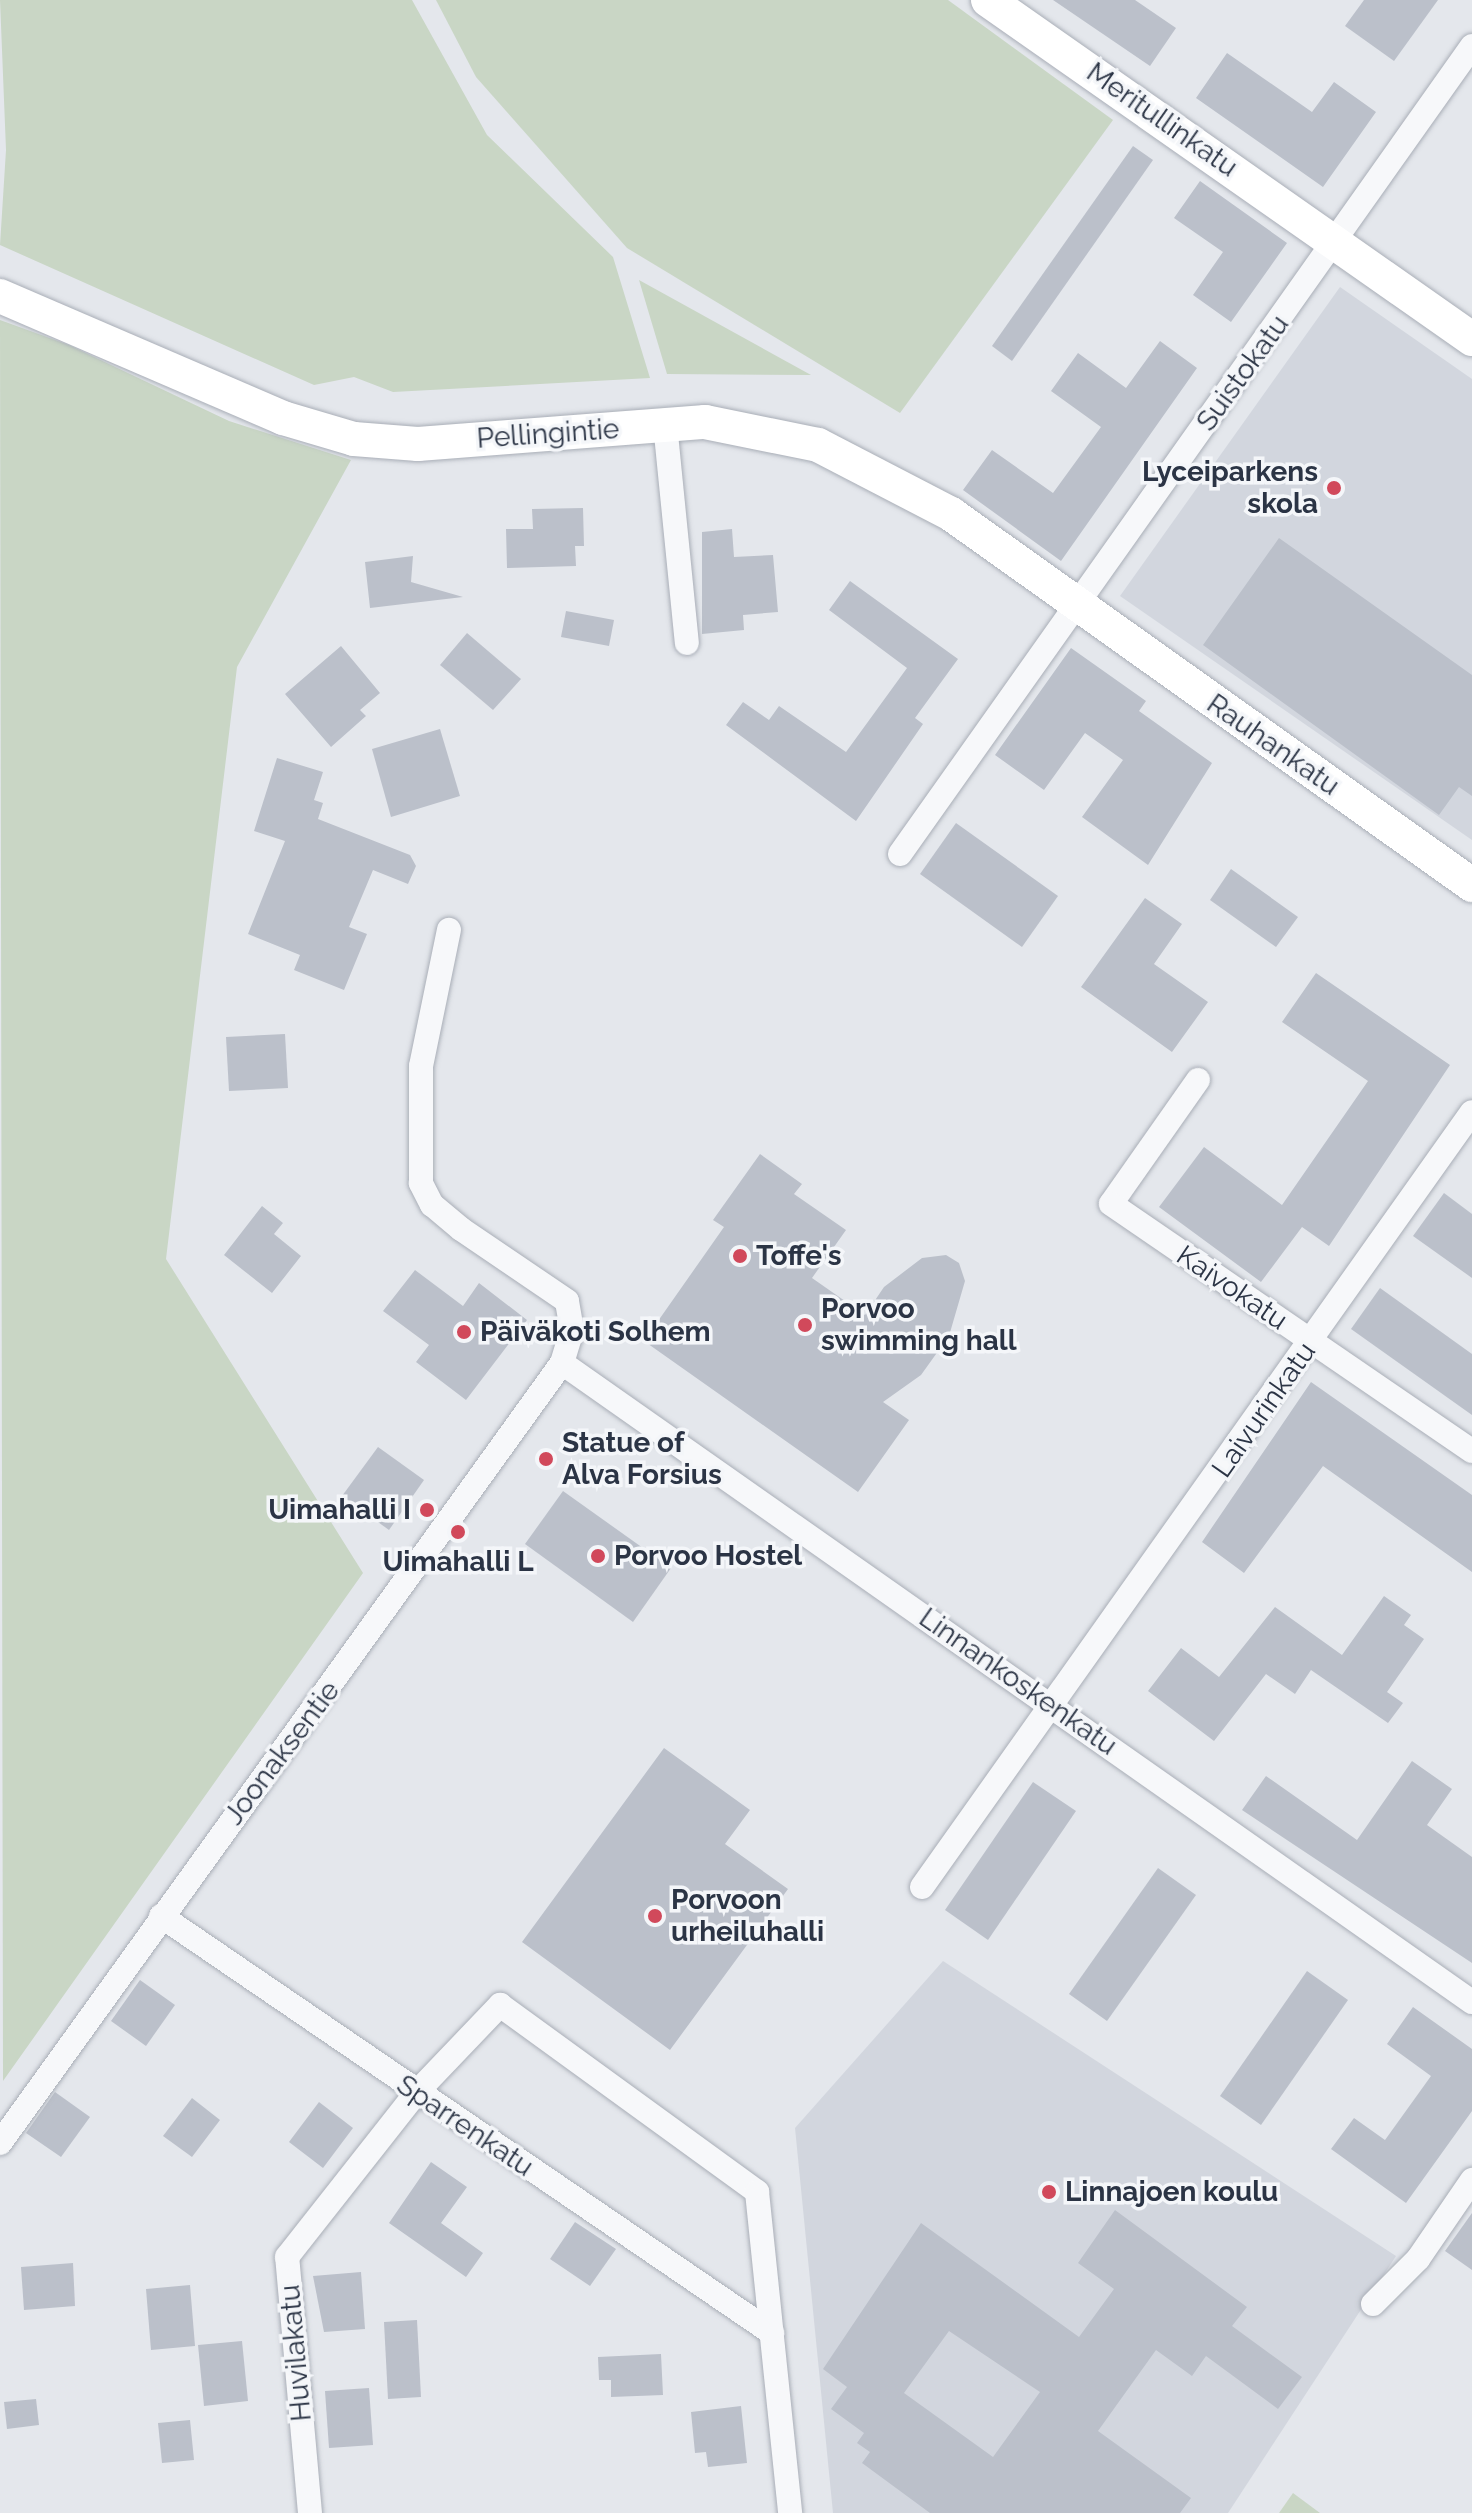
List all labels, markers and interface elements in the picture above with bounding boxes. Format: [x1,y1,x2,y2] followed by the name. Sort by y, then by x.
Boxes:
[1080,56,1244,184] street label: Meritullinkatu
[1190,309,1296,437] street label: Suistokatu
[476,412,620,456] street label: Pellingintie
[1142,455,1318,521] place label: Lyceiparkens skola
[1325,479,1343,497] marker: Lyceiparkens skola
[1200,687,1346,803] street label: Rauhankatu
[756,1239,842,1273] place label: Toffe's
[1170,1239,1294,1337] street label: Kaivokatu
[731,1247,749,1265] marker: Toffe's
[821,1292,1017,1358] place label: Porvoo swimming hall
[480,1315,711,1349] place label: Päiväkoti Solhem
[796,1316,814,1334] marker: Porvoo swimming hall
[455,1323,473,1341] marker: Päiväkoti Solhem
[1205,1336,1323,1484] street label: Laivurinkatu
[562,1426,722,1492] place label: Statue of Alva Forsius
[537,1450,555,1468] marker: Statue of Alva Forsius
[268,1493,411,1527] place label: Uimahalli I
[418,1501,436,1519] marker: Uimahalli I
[449,1523,467,1541] marker: Uimahalli L
[614,1539,802,1573] place label: Porvoo Hostel
[382,1545,534,1579] place label: Uimahalli L
[589,1547,607,1565] marker: Porvoo Hostel
[913,1601,1123,1763] street label: Linnankoskenkatu
[217,1675,347,1831] street label: Joonaksentie
[671,1883,824,1949] place label: Porvoon urheiluhalli
[646,1907,664,1925] marker: Porvoon urheiluhalli
[390,2068,540,2184] street label: Sparrenkatu
[1065,2175,1278,2209] place label: Linnajoen koulu
[1040,2183,1058,2201] marker: Linnajoen koulu
[273,2283,319,2423] street label: Huvilakatu

